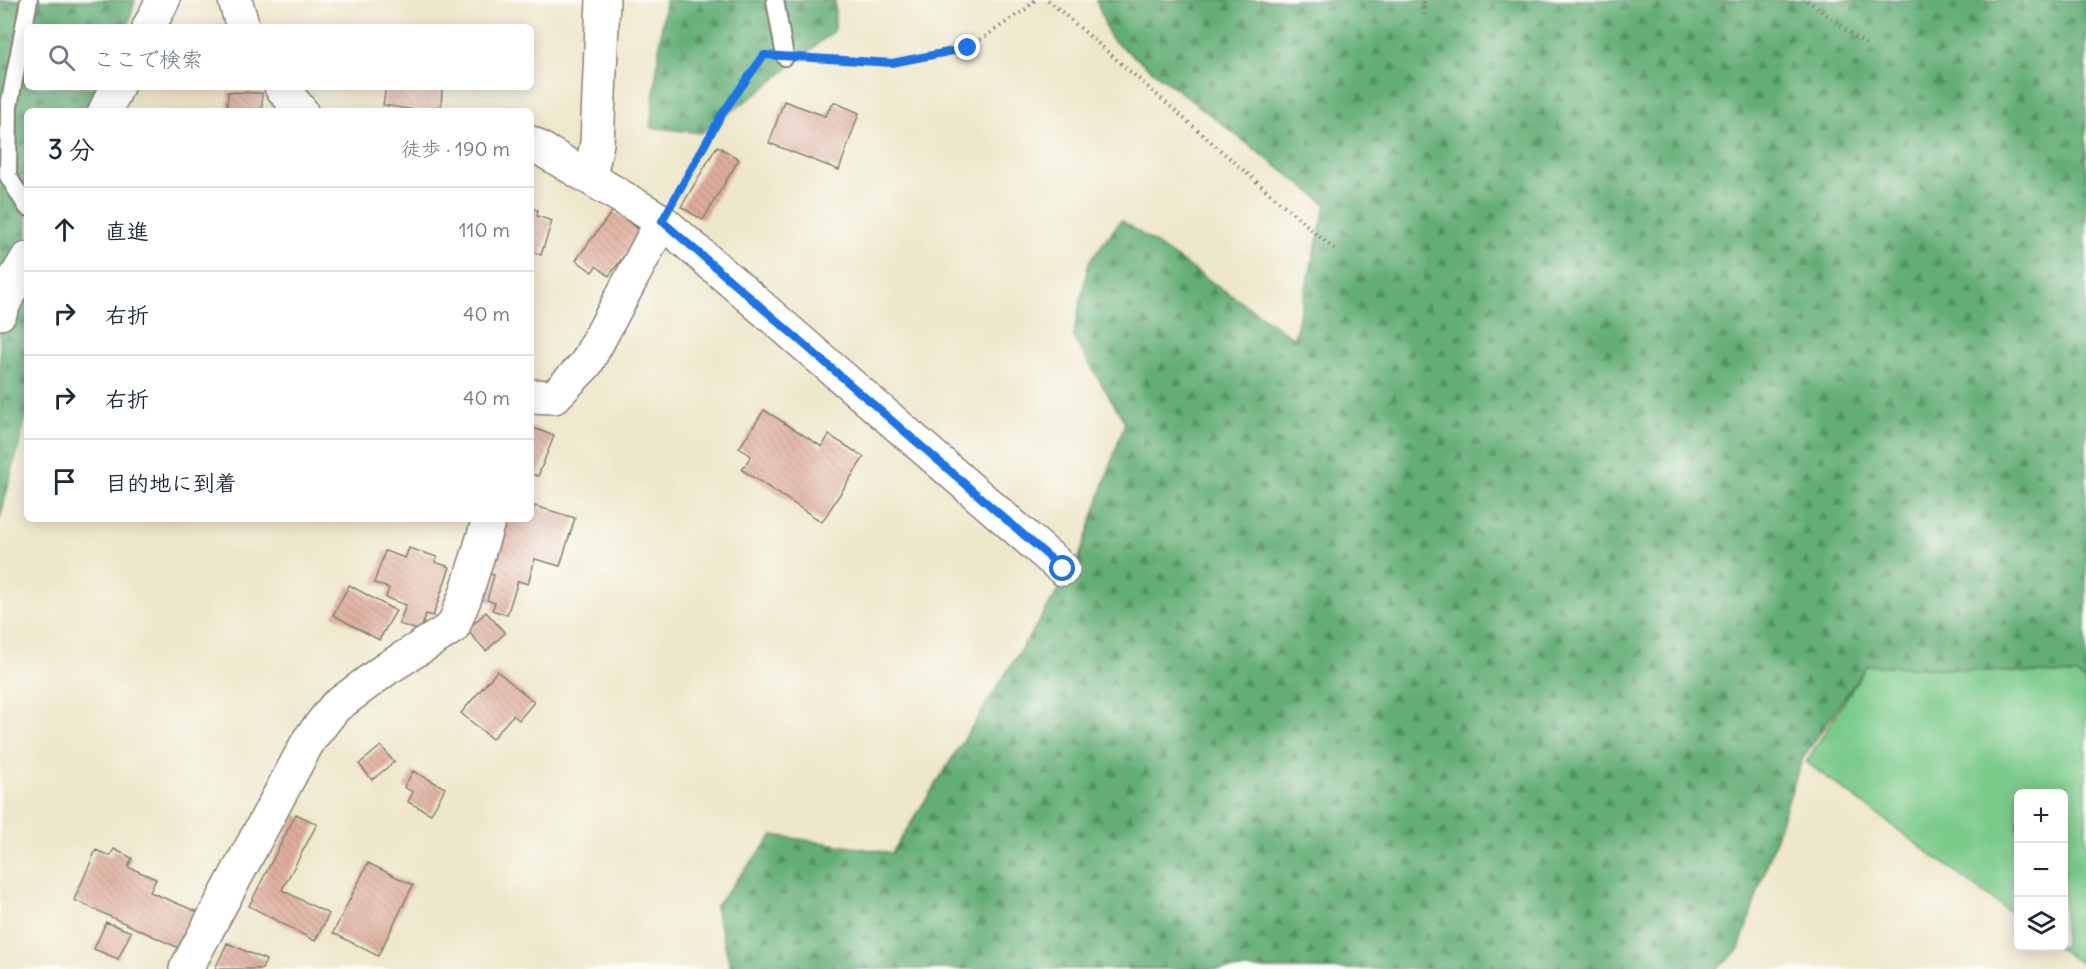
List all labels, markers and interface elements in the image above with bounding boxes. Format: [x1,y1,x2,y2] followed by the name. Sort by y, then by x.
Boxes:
[24,24,534,90] search box
[954,34,980,60] route end
[45,41,78,74] icon: search
[93,45,203,73] text: ここで検索
[48,133,95,166] text: 3 分
[401,136,510,161] text: 徒歩 · 190 m
[48,213,81,246] icon: ahead
[105,217,149,245] text: 直進
[459,217,510,242] text: 110 m
[48,297,81,330] icon: right
[105,301,149,329] text: 右折
[463,301,510,326] text: 40 m
[48,381,81,414] icon: right
[105,385,149,413] text: 右折
[463,385,510,410] text: 40 m
[48,465,81,498] icon: arrive
[105,469,237,497] text: 目的地に到着
[1049,555,1075,581] route start
[2014,789,2068,951] map controls
[2014,789,2068,843] button: +
[2014,843,2068,897] button: −
[2014,897,2068,951] button: layers

